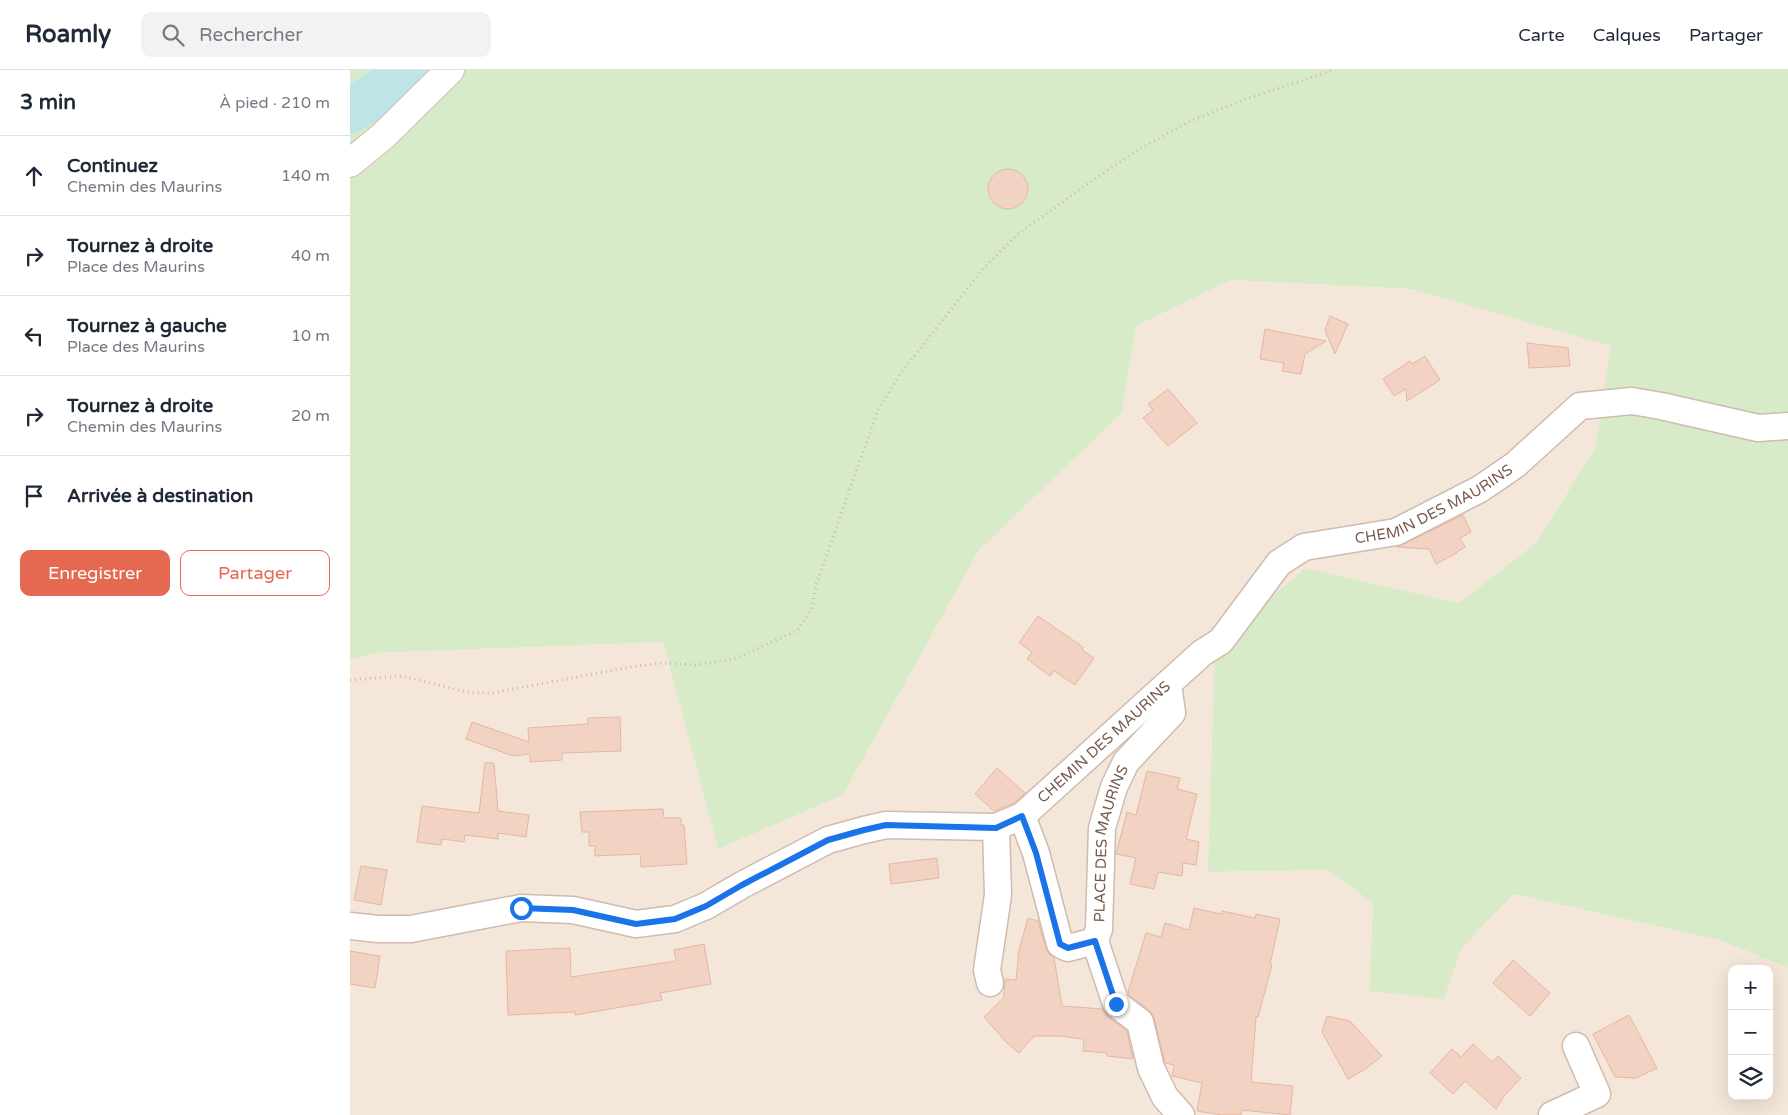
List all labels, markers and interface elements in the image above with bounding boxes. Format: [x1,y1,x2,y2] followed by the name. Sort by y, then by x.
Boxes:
[141,12,491,57] search box
[25,20,111,49] text: Roamly
[159,21,187,49] icon: search
[199,24,303,46] text: Rechercher
[1518,24,1565,46] text: Carte
[1593,24,1661,46] text: Calques
[1689,24,1763,46] text: Partager
[20,90,76,115] text: 3 min
[219,93,330,113] text: À pied · 210 m
[67,155,158,177] text: Continuez
[20,162,48,190] icon: ahead
[281,166,330,186] text: 140 m
[67,177,222,197] text: Chemin des Maurins
[67,235,213,257] text: Tournez à droite
[20,242,48,270] icon: right
[291,246,330,266] text: 40 m
[67,257,205,277] text: Place des Maurins
[67,315,227,337] text: Tournez à gauche
[20,322,48,350] icon: left
[291,326,330,346] text: 10 m
[67,337,205,357] text: Place des Maurins
[67,395,213,417] text: Tournez à droite
[20,402,48,430] icon: right
[291,406,330,426] text: 20 m
[67,417,222,437] text: Chemin des Maurins
[1354,461,1516,548] street label: CHEMIN DES MAURINS
[20,482,48,510] icon: arrive
[67,485,253,507] text: Arrivée à destination
[20,550,170,596] button: Enregistrer
[180,550,330,596] button: Partager
[1034,677,1174,807] street label: CHEMIN DES MAURINS
[1090,762,1132,923] street label: PLACE DES MAURINS
[510,897,533,920] route start
[1728,965,1773,1100] map controls
[1728,965,1773,1010] button: +
[1105,993,1128,1016] route end
[1728,1010,1773,1055] button: −
[1728,1055,1773,1100] button: layers

